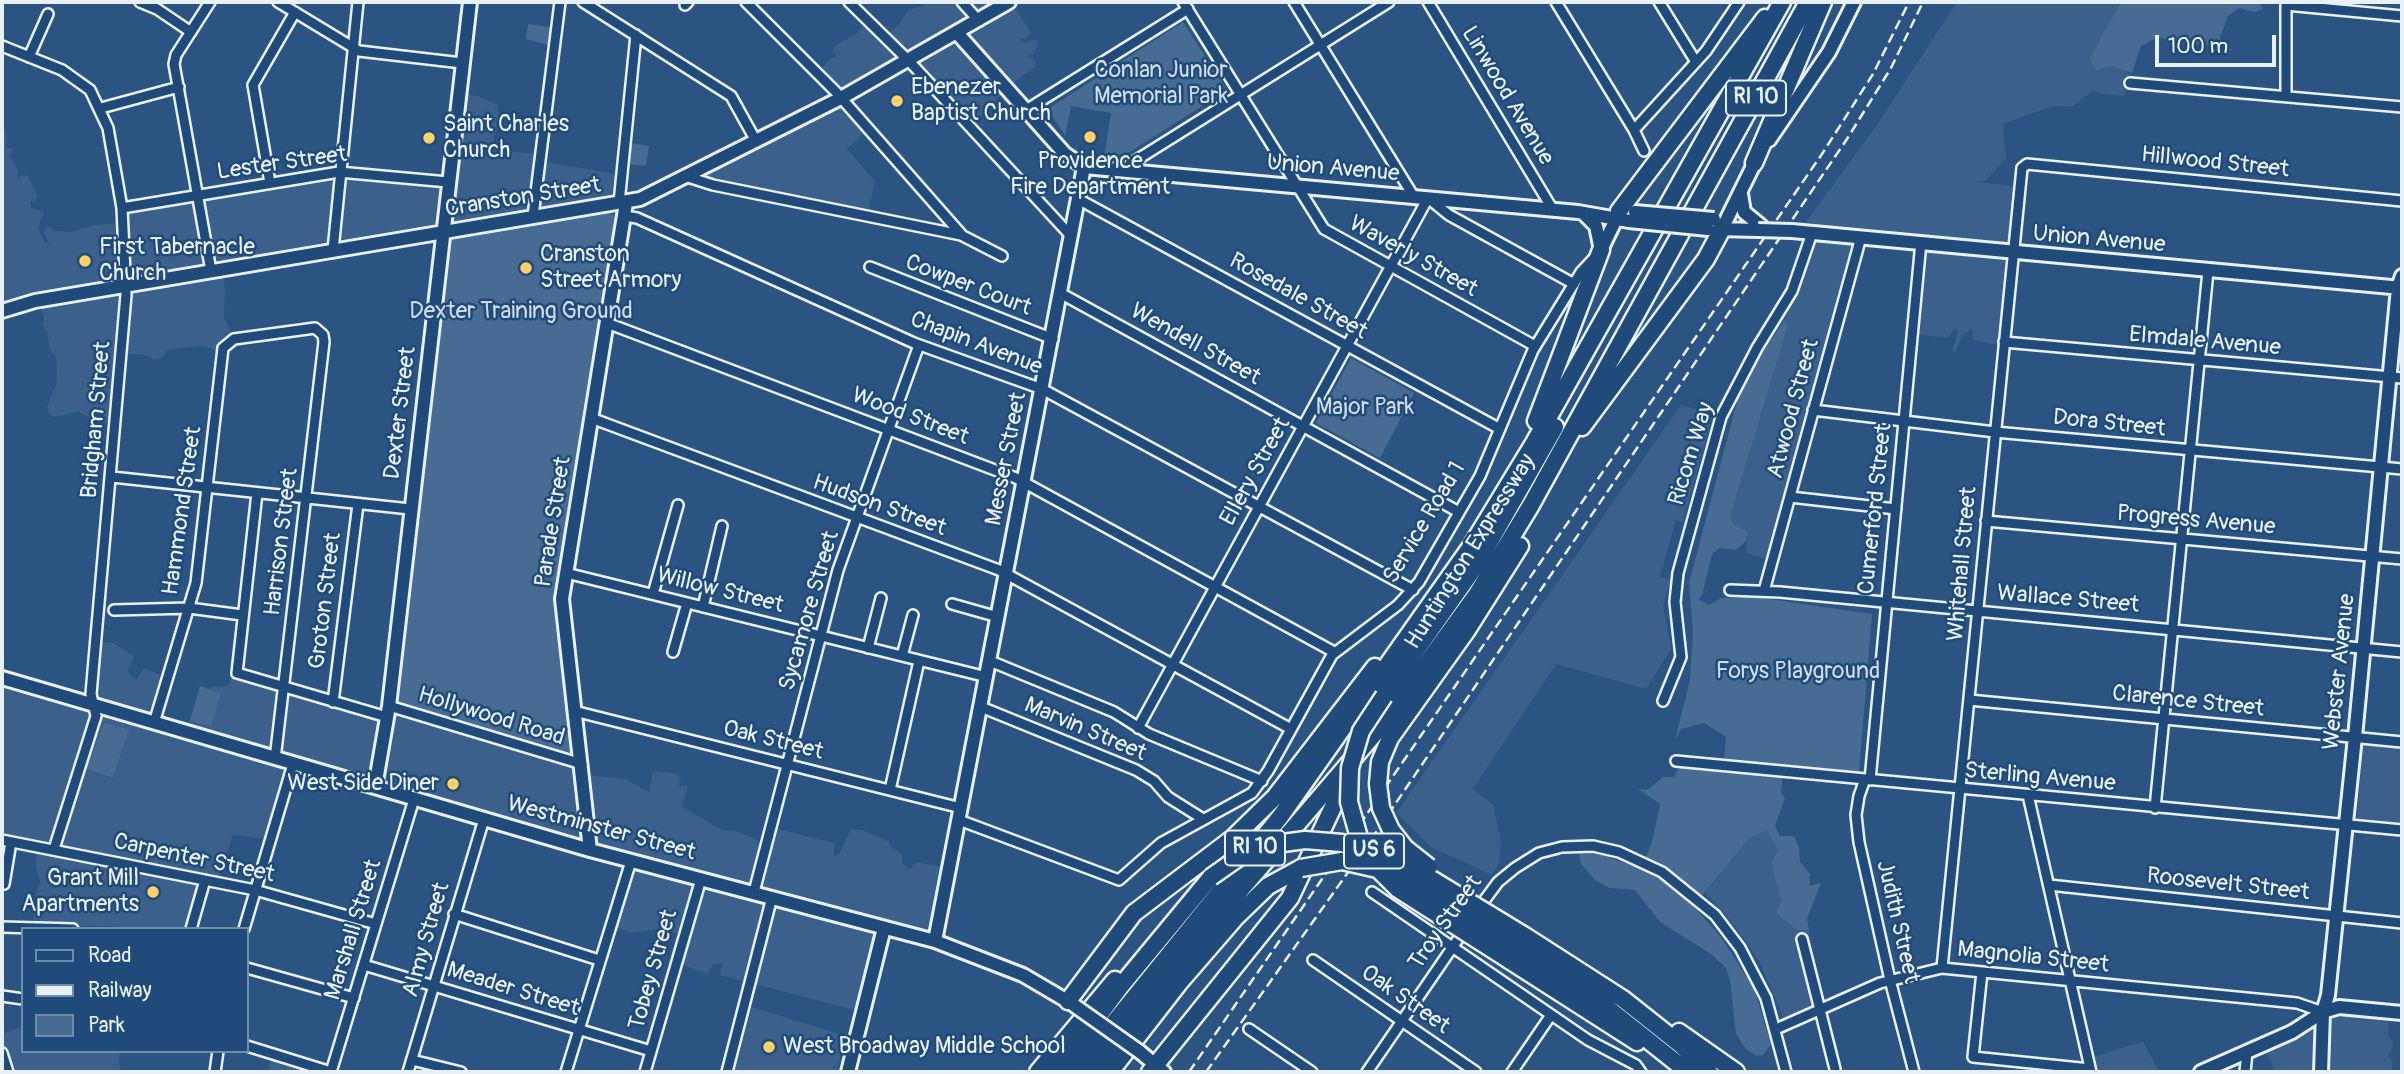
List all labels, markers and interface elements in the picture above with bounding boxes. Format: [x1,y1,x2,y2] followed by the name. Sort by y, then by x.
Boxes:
[2159,21,2280,65] scale bar
[1455,22,1559,170] street label: Linwood Avenue
[2168,33,2228,60] text: 100 m
[1094,57,1228,111] park label: Conlan Junior Memorial Park
[911,74,1051,128] place label: Ebenezer Baptist Church
[1726,80,1786,116] road number: RI 10
[889,93,905,109] marker: Ebenezer Baptist Church
[443,111,569,165] place label: Saint Charles Church
[1082,129,1098,145] marker: Providence Fire Department
[421,130,437,146] marker: Saint Charles Church
[215,141,349,187] street label: Lester Street
[2140,142,2290,184] street label: Hillwood Street
[1010,148,1170,202] place label: Providence Fire Department
[1265,149,1401,189] street label: Union Avenue
[443,172,603,224] street label: Cranston Street
[1344,210,1482,304] street label: Waverly Street
[2031,220,2167,260] street label: Union Avenue
[99,234,255,288] place label: First Tabernacle Church
[540,241,681,295] place label: Cranston Street Armory
[1224,248,1372,346] street label: Rosedale Street
[901,249,1035,323] street label: Cowper Court
[77,253,93,269] marker: First Tabernacle Church
[518,260,534,276] marker: Cranston Street Armory
[409,298,633,326] park label: Dexter Training Ground
[1125,298,1265,392] street label: Wendell Street
[906,306,1046,382] street label: Chapin Avenue
[2128,322,2282,362] street label: Elmdale Avenue
[1762,336,1826,482] street label: Atwood Street
[76,340,118,500] street label: Bridgham Street
[379,345,423,481] street label: Dexter Street
[848,382,972,452] street label: Wood Street
[981,390,1033,528] street label: Messer Street
[1316,394,1414,422] park label: Major Park
[1663,399,1721,509] street label: Ricom Way
[2051,404,2167,444] street label: Dora Street
[1215,413,1297,531] street label: Ellery Street
[1853,422,1899,596] street label: Cumerford Street
[158,425,208,597] street label: Hammond Street
[1400,449,1542,655] street label: Huntington Expressway
[530,455,578,589] street label: Parade Street
[1378,457,1472,589] street label: Service Road 1
[259,467,305,617] street label: Harrison Street
[808,469,950,543] street label: Hudson Street
[1942,486,1984,642] street label: Whitehall Street
[2115,500,2277,542] street label: Progress Avenue
[774,528,846,694] street label: Sycamore Street
[304,531,348,671] street label: Groton Street
[654,562,786,620] street label: Willow Street
[1996,580,2140,620] street label: Wallace Street
[2318,592,2362,752] street label: Webster Avenue
[1716,658,1880,686] park label: Forys Playground
[2111,680,2265,724] street label: Clarence Street
[414,682,568,752] street label: Hollywood Road
[1020,692,1150,768] street label: Marvin Street
[720,715,826,767] street label: Oak Street
[1963,758,2117,798] street label: Sterling Avenue
[287,770,439,798] place label: West Side Diner
[445,776,461,792] marker: West Side Diner
[504,791,698,867] street label: Westminster Street
[111,828,277,890] street label: Carpenter Street
[1225,830,1285,866] road number: RI 10
[1344,834,1404,868] road number: US 6
[320,856,388,1004] street label: Marshall Street
[1869,858,1925,986] street label: Judith Street
[2145,863,2311,907] street label: Roosevelt Street
[21,865,139,919] place label: Grant Mill Apartments
[1403,870,1489,976] street label: Troy Street
[397,879,457,1001] street label: Almy Street
[145,884,161,900] marker: Grant Mill Apartments
[624,907,684,1033] street label: Tobey Street
[21,927,248,1053] legend
[1956,936,2110,980] street label: Magnolia Street
[88,942,132,969] text: Road
[443,957,583,1023] street label: Meader Street
[1355,959,1455,1041] street label: Oak Street
[88,977,152,1004] text: Railway
[88,1012,125,1039] text: Park
[783,1033,1066,1061] place label: West Broadway Middle School
[761,1039,777,1055] marker: West Broadway Middle School

